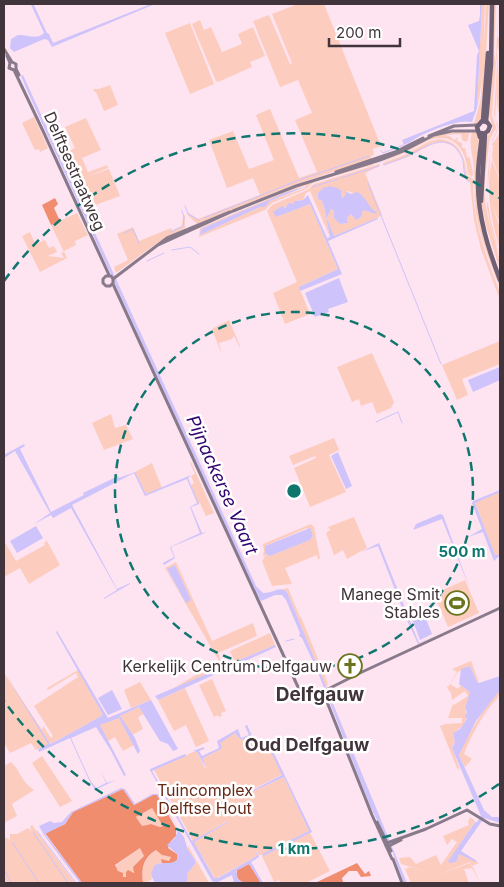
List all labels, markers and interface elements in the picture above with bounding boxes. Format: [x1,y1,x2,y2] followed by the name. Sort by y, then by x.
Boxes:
[329,15,400,47] scale bar
[336,23,381,42] text: 200 m
[40,108,110,234] street label: Delftsestraatweg
[182,412,263,559] water label: Pijnackerse Vaart
[285,482,303,500] centre of rings
[438,542,486,561] text: 500 m
[341,584,440,622] place label: Manege Smit Stables
[444,590,470,616] sports icon: Manege Smit Stables
[337,653,363,679] church icon: Kerkelijk Centrum Delfgauw
[122,656,332,676] place label: Kerkelijk Centrum Delfgauw
[276,683,364,706] district label: Delfgauw
[245,734,370,755] district label: Oud Delfgauw
[157,780,253,818] park label: Tuincomplex Delftse Hout
[278,839,310,858] text: 1 km

